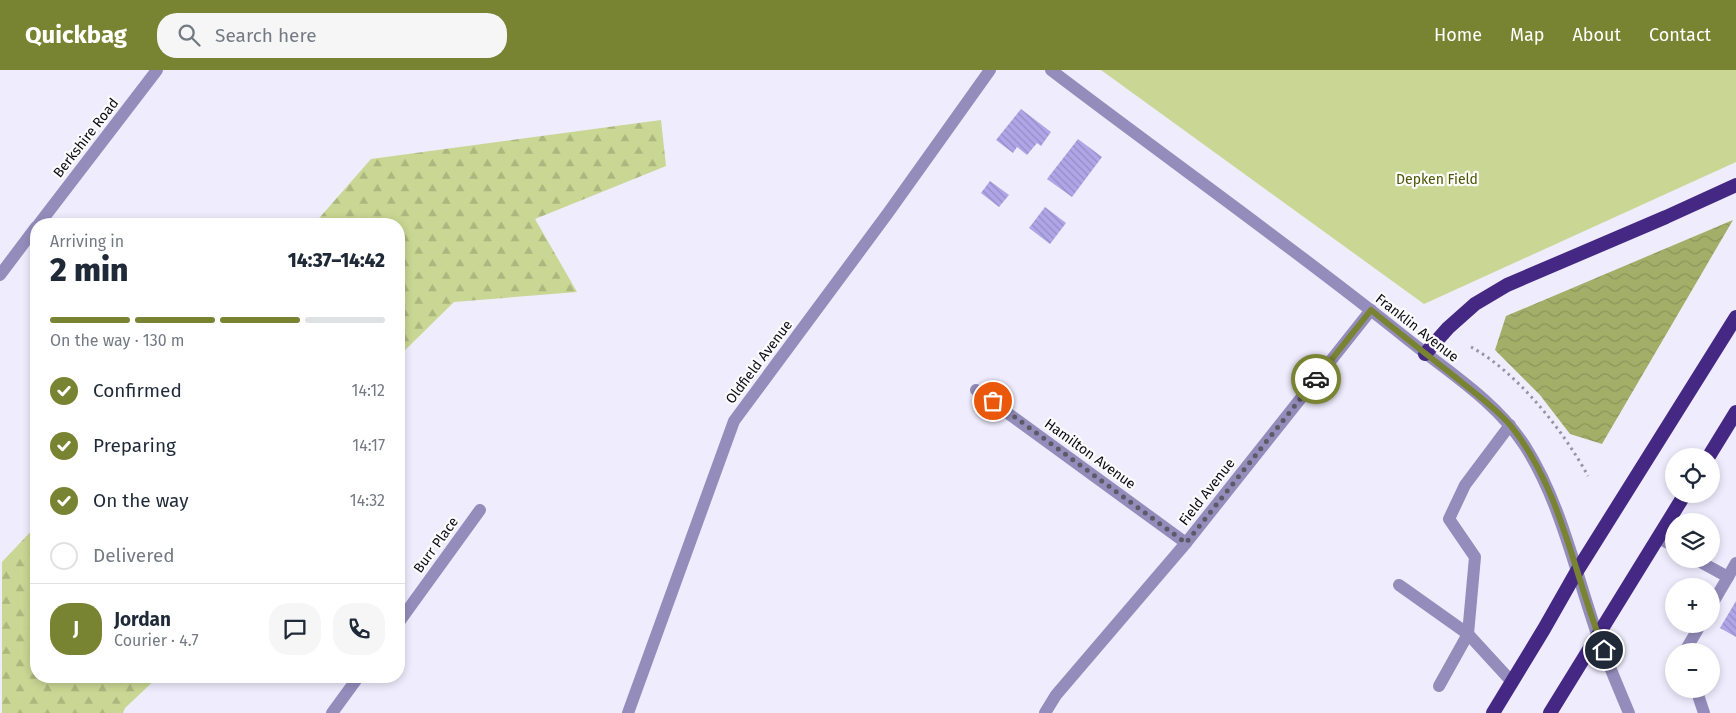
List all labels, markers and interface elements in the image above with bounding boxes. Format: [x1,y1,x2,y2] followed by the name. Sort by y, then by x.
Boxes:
[157,13,507,58] search box
[25,21,127,49] text: Quickbag
[175,21,203,49] icon: search
[215,24,317,47] text: Search here
[1434,24,1482,46] text: Home
[1510,24,1544,46] text: Map
[1572,24,1621,46] text: About
[1649,24,1711,46] text: Contact
[50,95,122,181] street label: Berkshire Road
[1396,171,1478,188] park label: Depken Field
[50,232,124,251] text: Arriving in
[288,249,385,272] text: 14:37–14:42
[50,251,128,289] text: 2 min
[1372,290,1462,366] street label: Franklin Avenue
[722,317,796,407] street label: Oldfield Avenue
[50,331,185,350] text: On the way · 130 m
[1291,354,1341,404] courier
[1302,365,1330,393] icon: car
[50,377,78,405] icon: check
[93,379,182,402] text: Confirmed
[972,380,1014,422] pin
[352,381,385,400] text: 14:12
[979,387,1007,415] icon: bag
[1041,415,1139,493] street label: Hamilton Avenue
[50,432,78,460] icon: check
[93,434,176,457] text: Preparing
[352,436,385,455] text: 14:17
[1665,448,1720,698] map controls
[1665,448,1720,503] button: locate
[1176,455,1238,529] street label: Field Avenue
[50,487,78,515] icon: check
[93,489,189,512] text: On the way
[350,491,385,510] text: 14:32
[1665,513,1720,568] button: layers
[410,514,462,576] street label: Burr Place
[93,544,175,567] text: Delivered
[1665,578,1720,633] button: +
[269,603,321,655] button: chat
[333,603,385,655] button: phone
[114,608,171,631] text: Jordan
[73,617,79,640] text: J
[1583,629,1625,671] pin
[114,631,199,650] text: Courier · 4.7
[1590,636,1618,664] icon: home
[1665,643,1720,698] button: −

